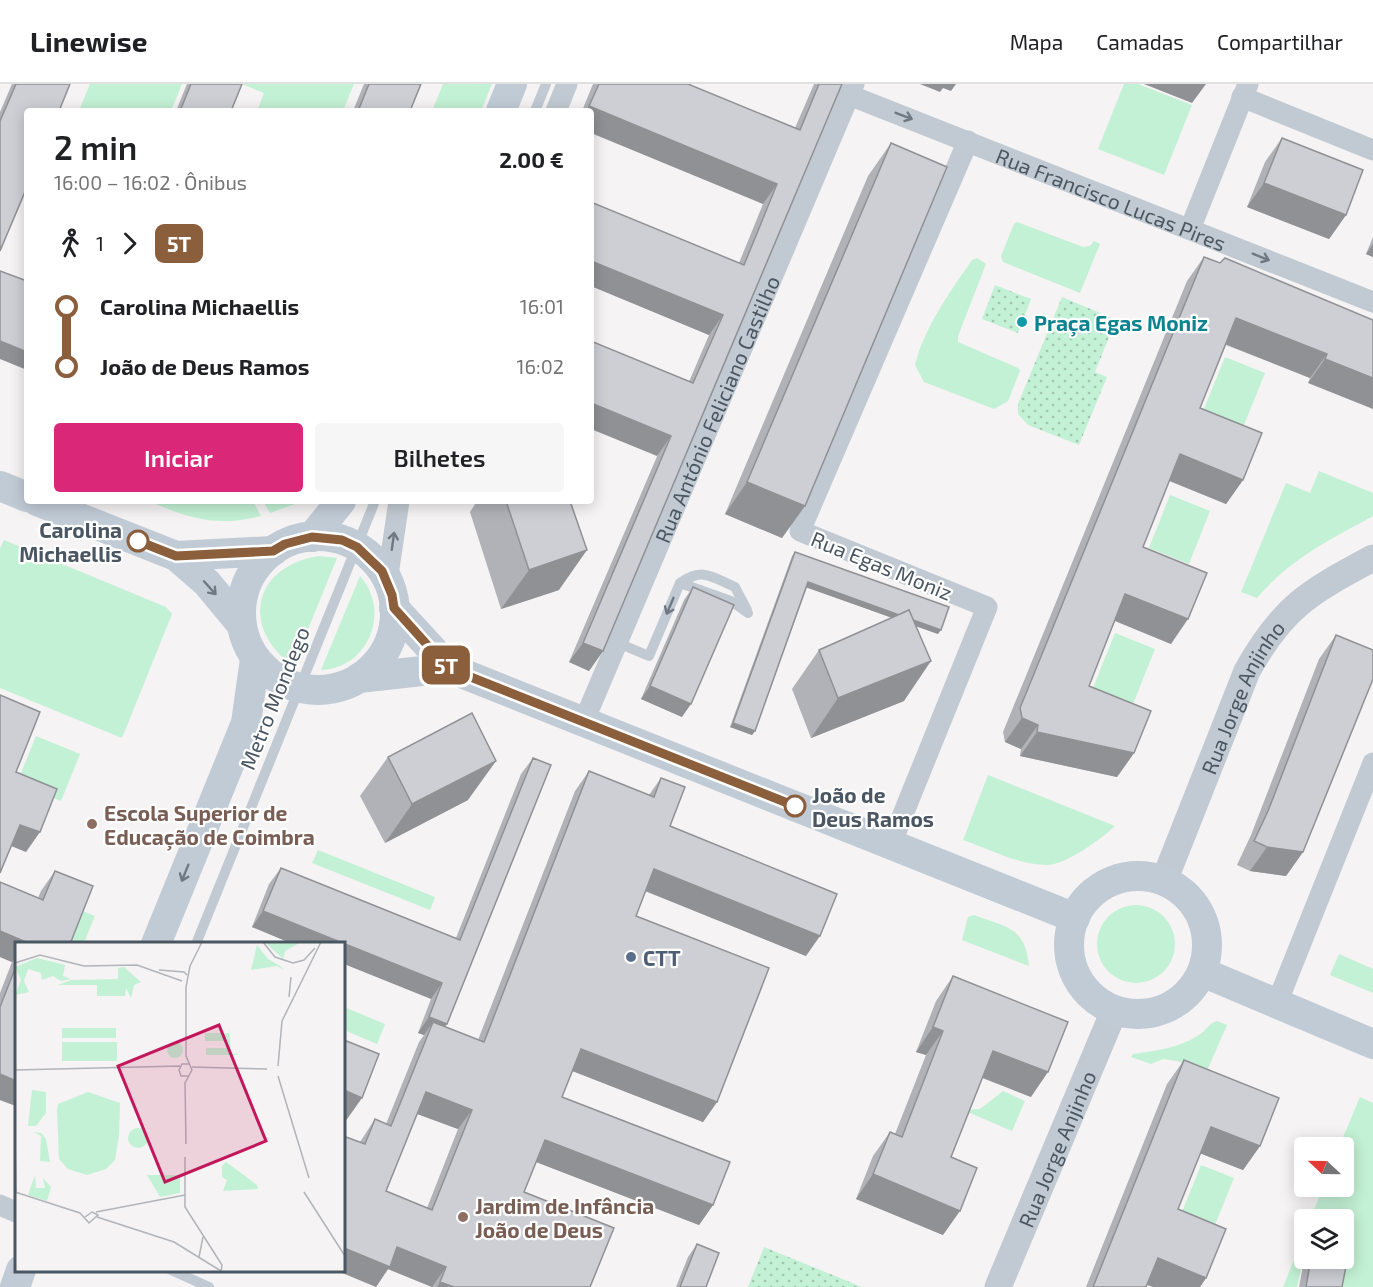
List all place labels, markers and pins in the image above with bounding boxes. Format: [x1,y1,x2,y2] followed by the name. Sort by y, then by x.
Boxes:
[1034,310,1208,337] place label: Praça Egas Moniz
[1015,315,1029,329] marker: Praça Egas Moniz
[19,517,122,566] place label: Carolina Michaellis
[127,530,149,552] marker: Carolina Michaellis
[812,782,934,831] place label: João de Deus Ramos
[784,795,806,817] marker: João de Deus Ramos
[104,800,315,851] place label: Escola Superior de Educação de Coimbra
[85,817,99,831] marker: Escola Superior de Educação de Coimbra
[643,945,681,970] place label: CTT
[624,950,638,964] marker: CTT
[475,1193,654,1242] place label: Jardim de Infância João de Deus
[456,1210,470,1224] marker: Jardim de Infância João de Deus

